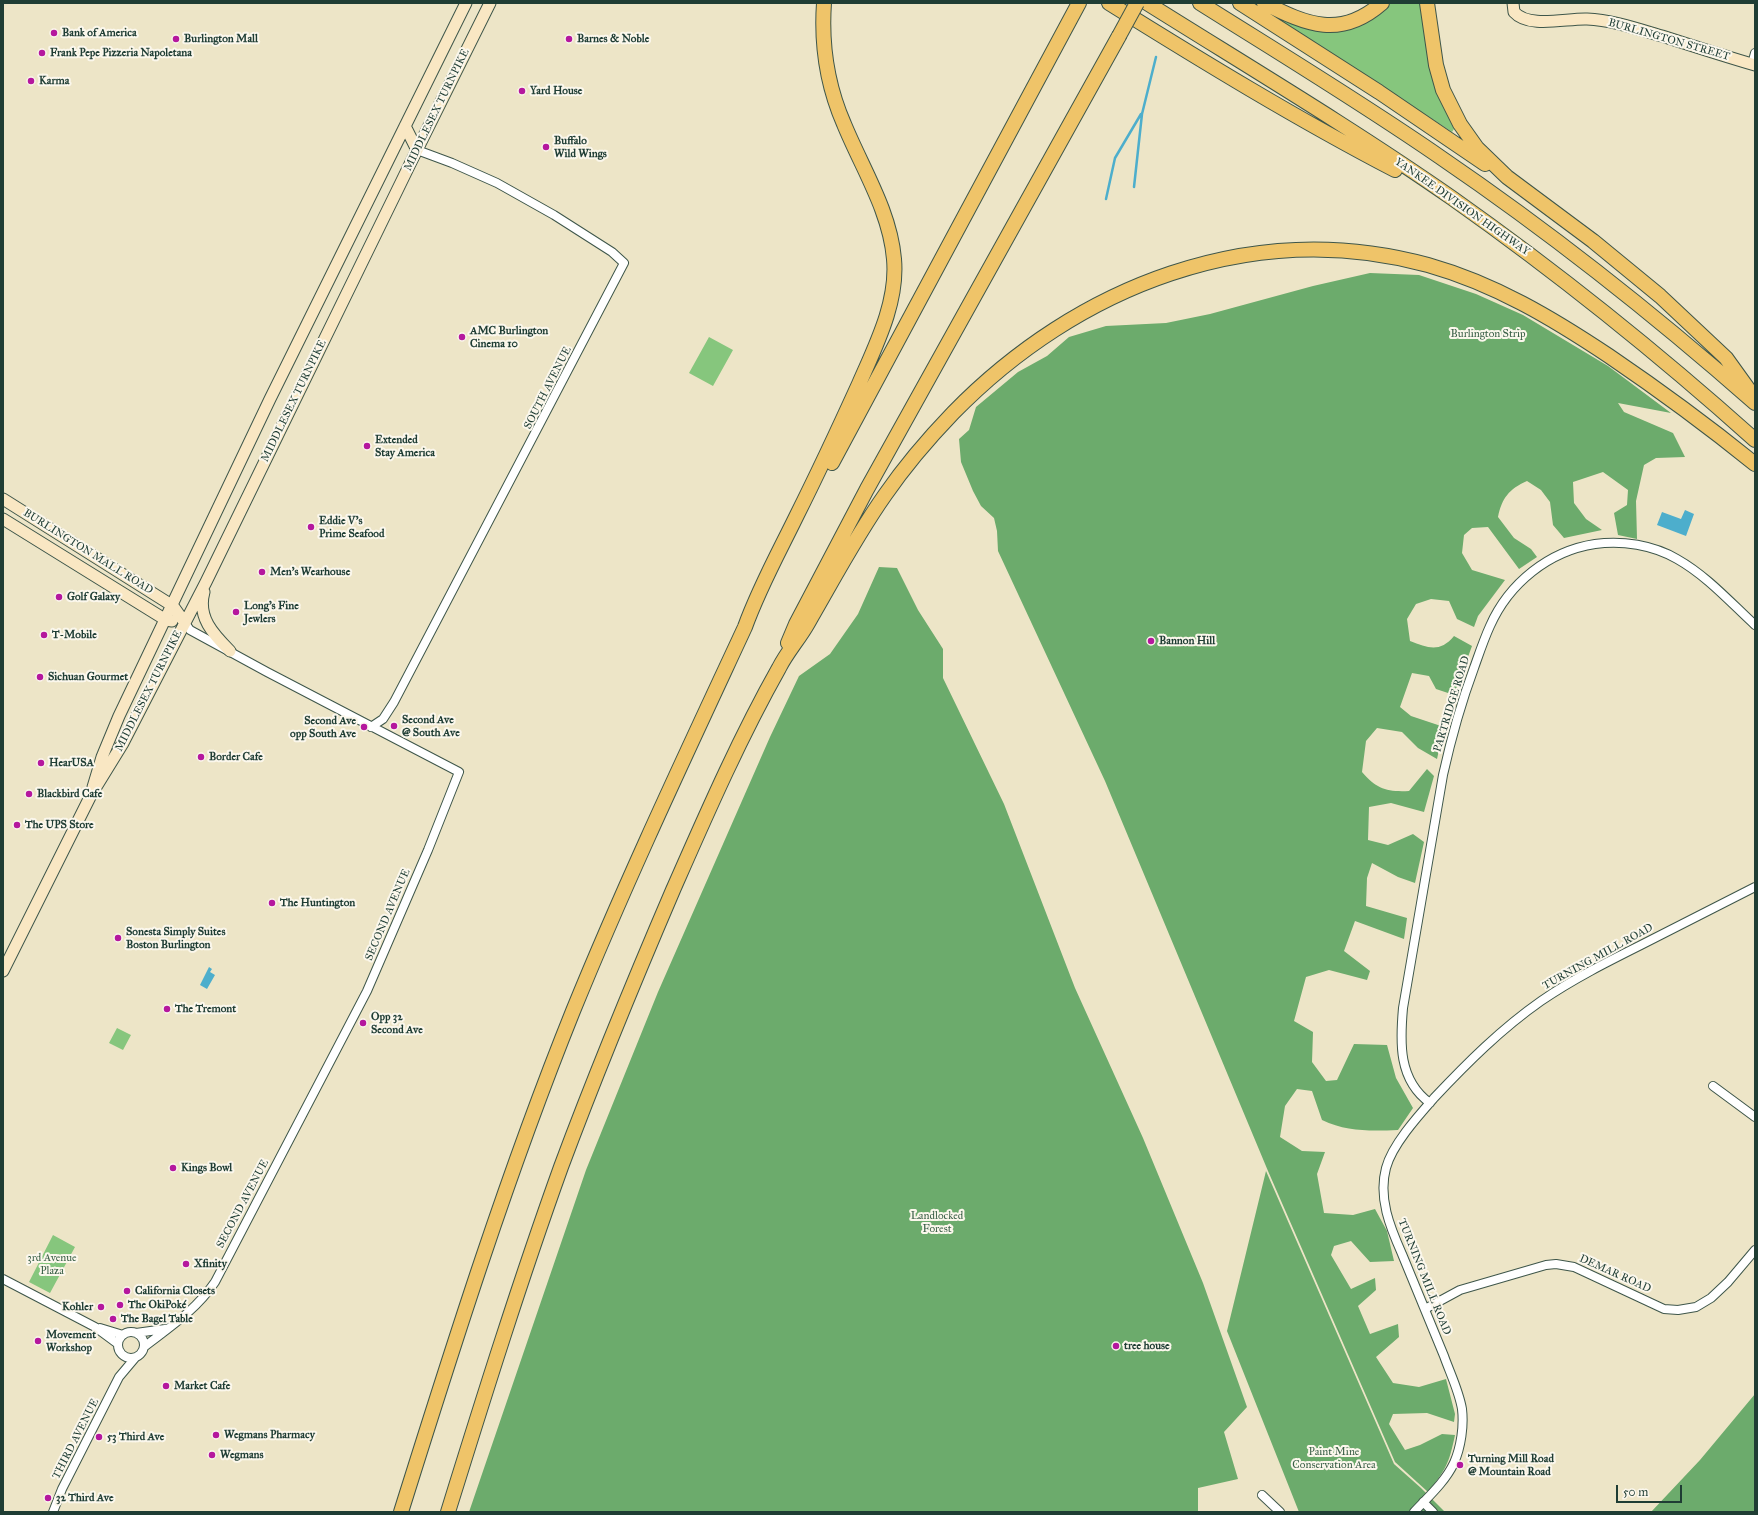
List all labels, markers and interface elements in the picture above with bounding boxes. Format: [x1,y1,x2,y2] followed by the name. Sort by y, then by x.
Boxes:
[1607,16,1731,64] street label: BURLINGTON STREET
[62,26,137,40] place label: Bank of America
[49,28,59,38] marker: Bank of America
[184,32,258,46] place label: Burlington Mall
[577,32,649,46] place label: Barnes & Noble
[171,34,181,44] marker: Burlington Mall
[564,34,574,44] marker: Barnes & Noble
[50,46,192,60] place label: Frank Pepe Pizzeria Napoletana
[402,47,472,173] street label: MIDDLESEX TURNPIKE
[37,48,47,58] marker: Frank Pepe Pizzeria Napoletana
[39,74,69,88] place label: Karma
[26,76,36,86] marker: Karma
[530,84,582,98] place label: Yard House
[517,86,527,96] marker: Yard House
[554,134,607,160] place label: Buffalo Wild Wings
[541,142,551,152] marker: Buffalo Wild Wings
[1392,155,1532,259] street label: YANKEE DIVISION HIGHWAY
[470,324,548,350] place label: AMC Burlington Cinema 10
[1451,327,1525,341] park label: Burlington Strip
[457,332,467,342] marker: AMC Burlington Cinema 10
[259,338,329,464] street label: MIDDLESEX TURNPIKE
[522,345,574,431] street label: SOUTH AVENUE
[375,433,435,459] place label: Extended Stay America
[362,441,372,451] marker: Extended Stay America
[21,507,155,597] street label: BURLINGTON MALL ROAD
[319,514,384,540] place label: Eddie V's Prime Seafood
[306,522,316,532] marker: Eddie V's Prime Seafood
[270,565,350,579] place label: Men's Wearhouse
[257,567,267,577] marker: Men's Wearhouse
[67,590,120,604] place label: Golf Galaxy
[54,592,64,602] marker: Golf Galaxy
[244,599,299,625] place label: Long's Fine Jewlers
[231,607,241,617] marker: Long's Fine Jewlers
[52,628,97,642] place label: T-Mobile
[113,628,185,754] street label: MIDDLESEX TURNPIKE
[39,630,49,640] marker: T-Mobile
[1159,634,1215,648] place label: Bannon Hill
[1146,636,1156,646] marker: Bannon Hill
[1431,654,1473,754] street label: PARTRIDGE ROAD
[48,670,128,684] place label: Sichuan Gourmet
[35,672,45,682] marker: Sichuan Gourmet
[402,713,460,739] place label: Second Ave @ South Ave
[290,714,356,740] place label: Second Ave opp South Ave
[389,721,399,731] marker: Second Ave @ South Ave
[359,722,369,732] marker: Second Ave opp South Ave
[209,750,263,764] place label: Border Cafe
[196,752,206,762] marker: Border Cafe
[49,756,94,770] place label: HearUSA
[36,758,46,768] marker: HearUSA
[37,787,102,801] place label: Blackbird Cafe
[24,789,34,799] marker: Blackbird Cafe
[25,818,94,832] place label: The UPS Store
[12,820,22,830] marker: The UPS Store
[363,867,413,963] street label: SECOND AVENUE
[280,896,355,910] place label: The Huntington
[267,898,277,908] marker: The Huntington
[1541,921,1655,993] street label: TURNING MILL ROAD
[126,925,225,951] place label: Sonesta Simply Suites Boston Burlington
[113,933,123,943] marker: Sonesta Simply Suites Boston Burlington
[175,1002,236,1016] place label: The Tremont
[162,1004,172,1014] marker: The Tremont
[371,1010,423,1036] place label: Opp 32 Second Ave
[358,1018,368,1028] marker: Opp 32 Second Ave
[214,1157,272,1251] street label: SECOND AVENUE
[181,1161,232,1175] place label: Kings Bowl
[168,1163,178,1173] marker: Kings Bowl
[911,1209,963,1235] park label: Landlocked Forest
[1395,1217,1453,1337] street label: TURNING MILL ROAD
[27,1251,77,1277] park label: 3rd Avenue Plaza
[1577,1252,1653,1296] street label: DEMAR ROAD
[194,1257,227,1271] place label: Xfinity
[181,1259,191,1269] marker: Xfinity
[135,1284,215,1298] place label: California Closets
[122,1286,132,1296] marker: California Closets
[128,1298,186,1312] place label: The OkiPoké
[62,1300,93,1314] place label: Kohler
[115,1300,125,1310] marker: The OkiPoké
[96,1302,106,1312] marker: Kohler
[121,1312,193,1326] place label: The Bagel Table
[108,1314,118,1324] marker: The Bagel Table
[46,1328,96,1354] place label: Movement Workshop
[33,1336,43,1346] marker: Movement Workshop
[1124,1339,1170,1353] place label: tree house
[1111,1341,1121,1351] marker: tree house
[174,1379,230,1393] place label: Market Cafe
[161,1381,171,1391] marker: Market Cafe
[50,1397,102,1481] street label: THIRD AVENUE
[224,1428,315,1442] place label: Wegmans Pharmacy
[107,1430,164,1444] place label: 53 Third Ave
[211,1430,221,1440] marker: Wegmans Pharmacy
[94,1432,104,1442] marker: 53 Third Ave
[1292,1445,1376,1471] park label: Paint Mine Conservation Area
[220,1448,264,1462] place label: Wegmans
[207,1450,217,1460] marker: Wegmans
[1468,1452,1554,1478] place label: Turning Mill Road @ Mountain Road
[1455,1460,1465,1470] marker: Turning Mill Road @ Mountain Road
[1618,1477,1684,1503] scale bar
[1623,1485,1648,1499] text: 50 m
[56,1491,114,1505] place label: 32 Third Ave
[43,1493,53,1503] marker: 32 Third Ave

